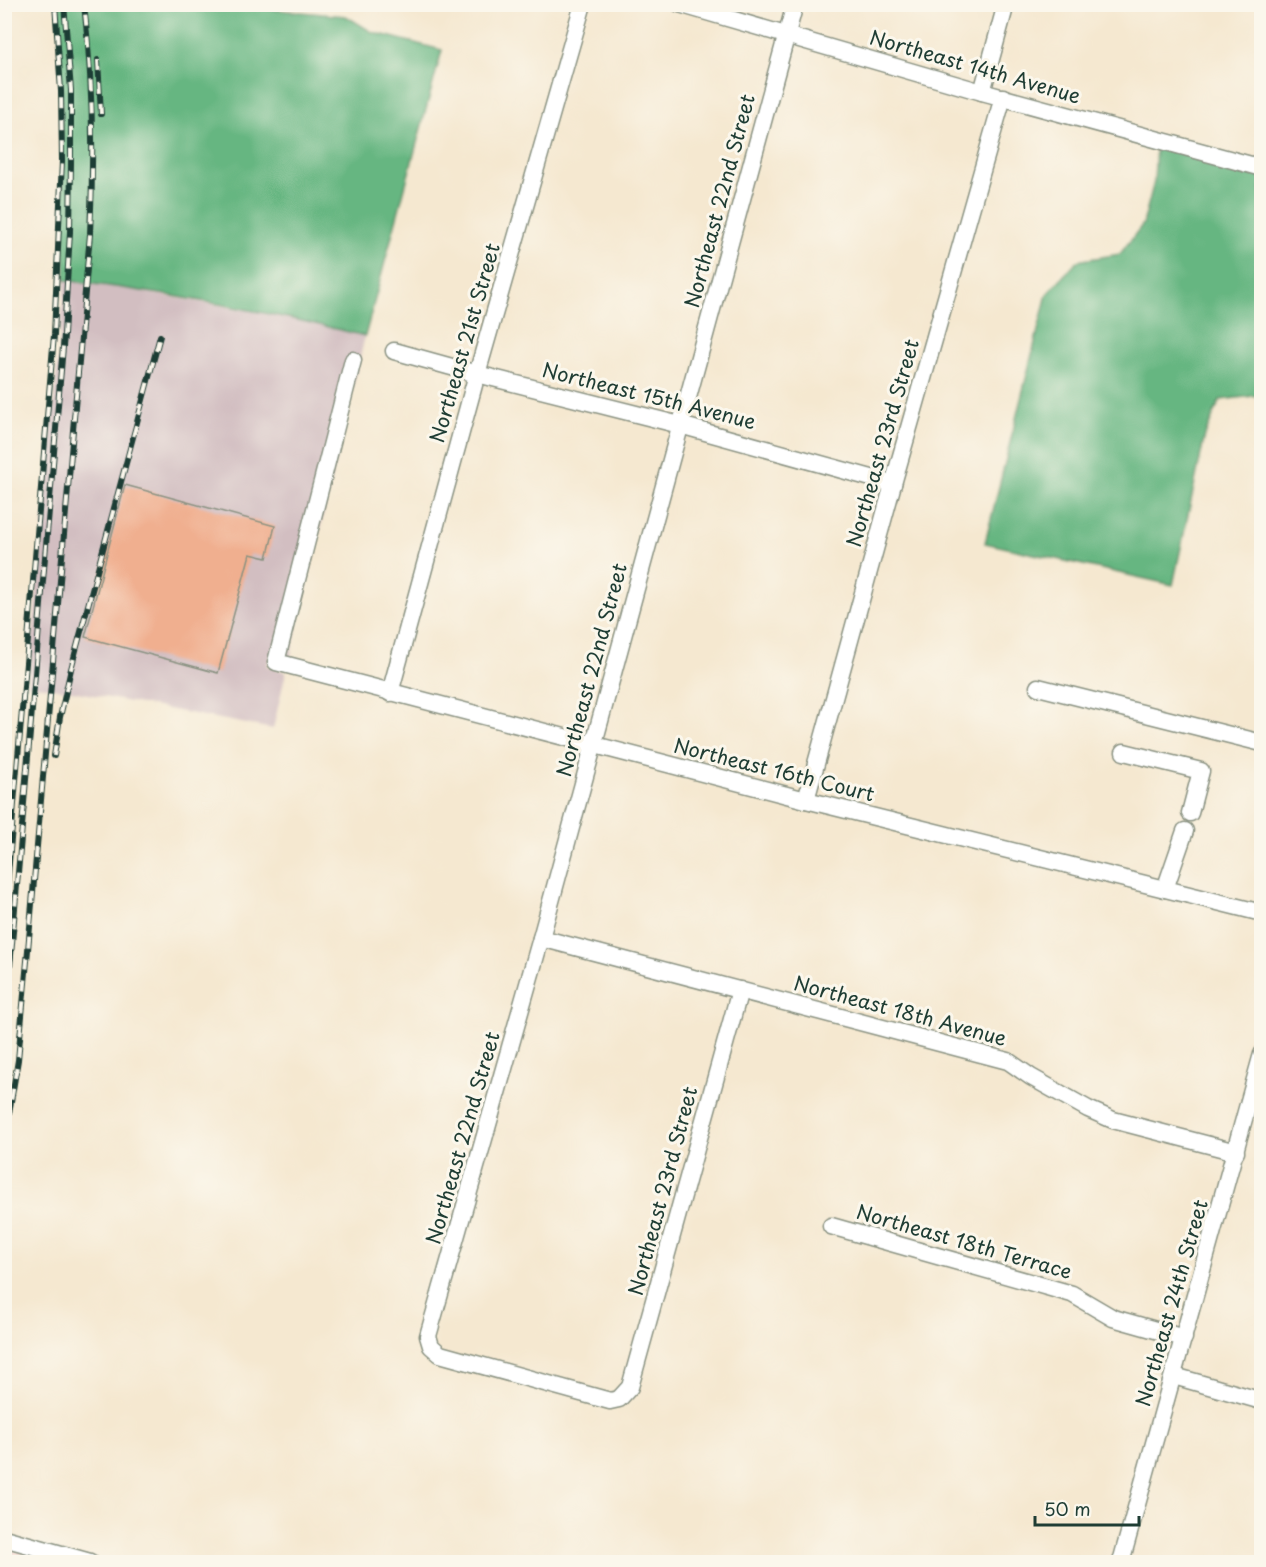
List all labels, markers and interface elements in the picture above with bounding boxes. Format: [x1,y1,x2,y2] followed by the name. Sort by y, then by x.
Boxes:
[866,22,1084,111] street label: Northeast 14th Avenue
[676,91,762,311] street label: Northeast 22nd Street
[421,239,507,446] street label: Northeast 21st Street
[838,335,926,550] street label: Northeast 23rd Street
[539,354,759,436] street label: Northeast 15th Avenue
[548,560,634,780] street label: Northeast 22nd Street
[671,730,878,808] street label: Northeast 16th Court
[791,967,1010,1053] street label: Northeast 18th Avenue
[417,1028,507,1248] street label: Northeast 22nd Street
[620,1083,704,1298] street label: Northeast 23rd Street
[853,1196,1075,1286] street label: Northeast 18th Terrace
[1127,1196,1215,1410] street label: Northeast 24th Street
[1035,1489,1138,1527] scale bar
[1044,1495,1091,1522] text: 50 m

